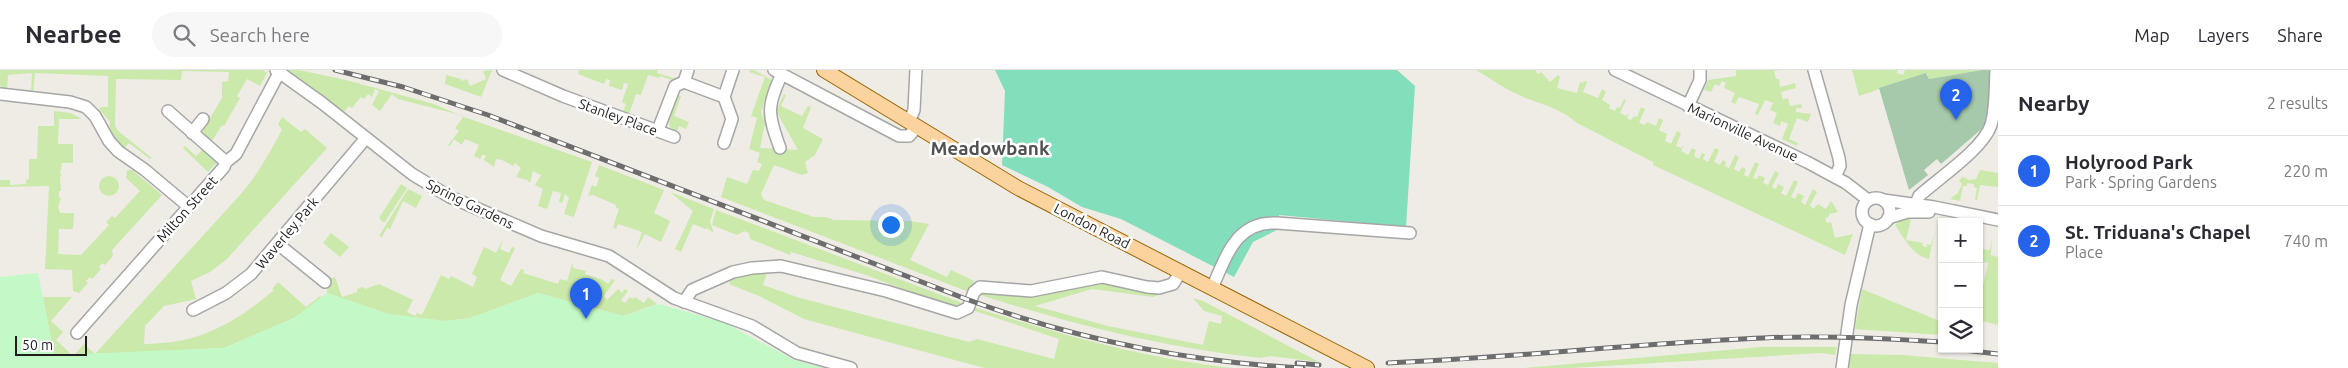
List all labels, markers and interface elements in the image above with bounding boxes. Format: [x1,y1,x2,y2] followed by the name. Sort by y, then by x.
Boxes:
[152,12,502,57] search box
[25,21,122,48] text: Nearbee
[170,21,198,49] icon: search
[210,24,310,46] text: Search here
[2134,25,2170,45] text: Map
[2198,25,2249,45] text: Layers
[2277,25,2323,45] text: Share
[1940,79,1972,120] pin: 2
[2018,91,2089,115] text: Nearby
[2267,94,2328,112] text: 2 results
[576,95,660,139] street label: Stanley Place
[1685,99,1801,165] street label: Marionville Avenue
[930,137,1050,159] district label: Meadowbank
[2065,151,2193,173] text: Holyrood Park
[2029,162,2039,180] text: 1
[2283,162,2328,180] text: 220 m
[153,172,221,245] street label: Milton Street
[2065,173,2217,191] text: Park · Spring Gardens
[424,176,516,232] street label: Spring Gardens
[252,194,322,272] street label: Waverley Park
[1051,200,1133,252] street label: London Road
[878,212,904,238] your location
[1938,218,1983,353] map controls
[1938,218,1983,263] button: +
[2065,221,2251,243] text: St. Triduana's Chapel
[2029,232,2039,250] text: 2
[2283,232,2328,250] text: 740 m
[2065,243,2103,261] text: Place
[1938,263,1983,308] button: −
[570,278,602,319] pin: 1
[1938,308,1983,353] button: layers
[15,333,88,356] scale bar
[22,337,53,353] text: 50 m

